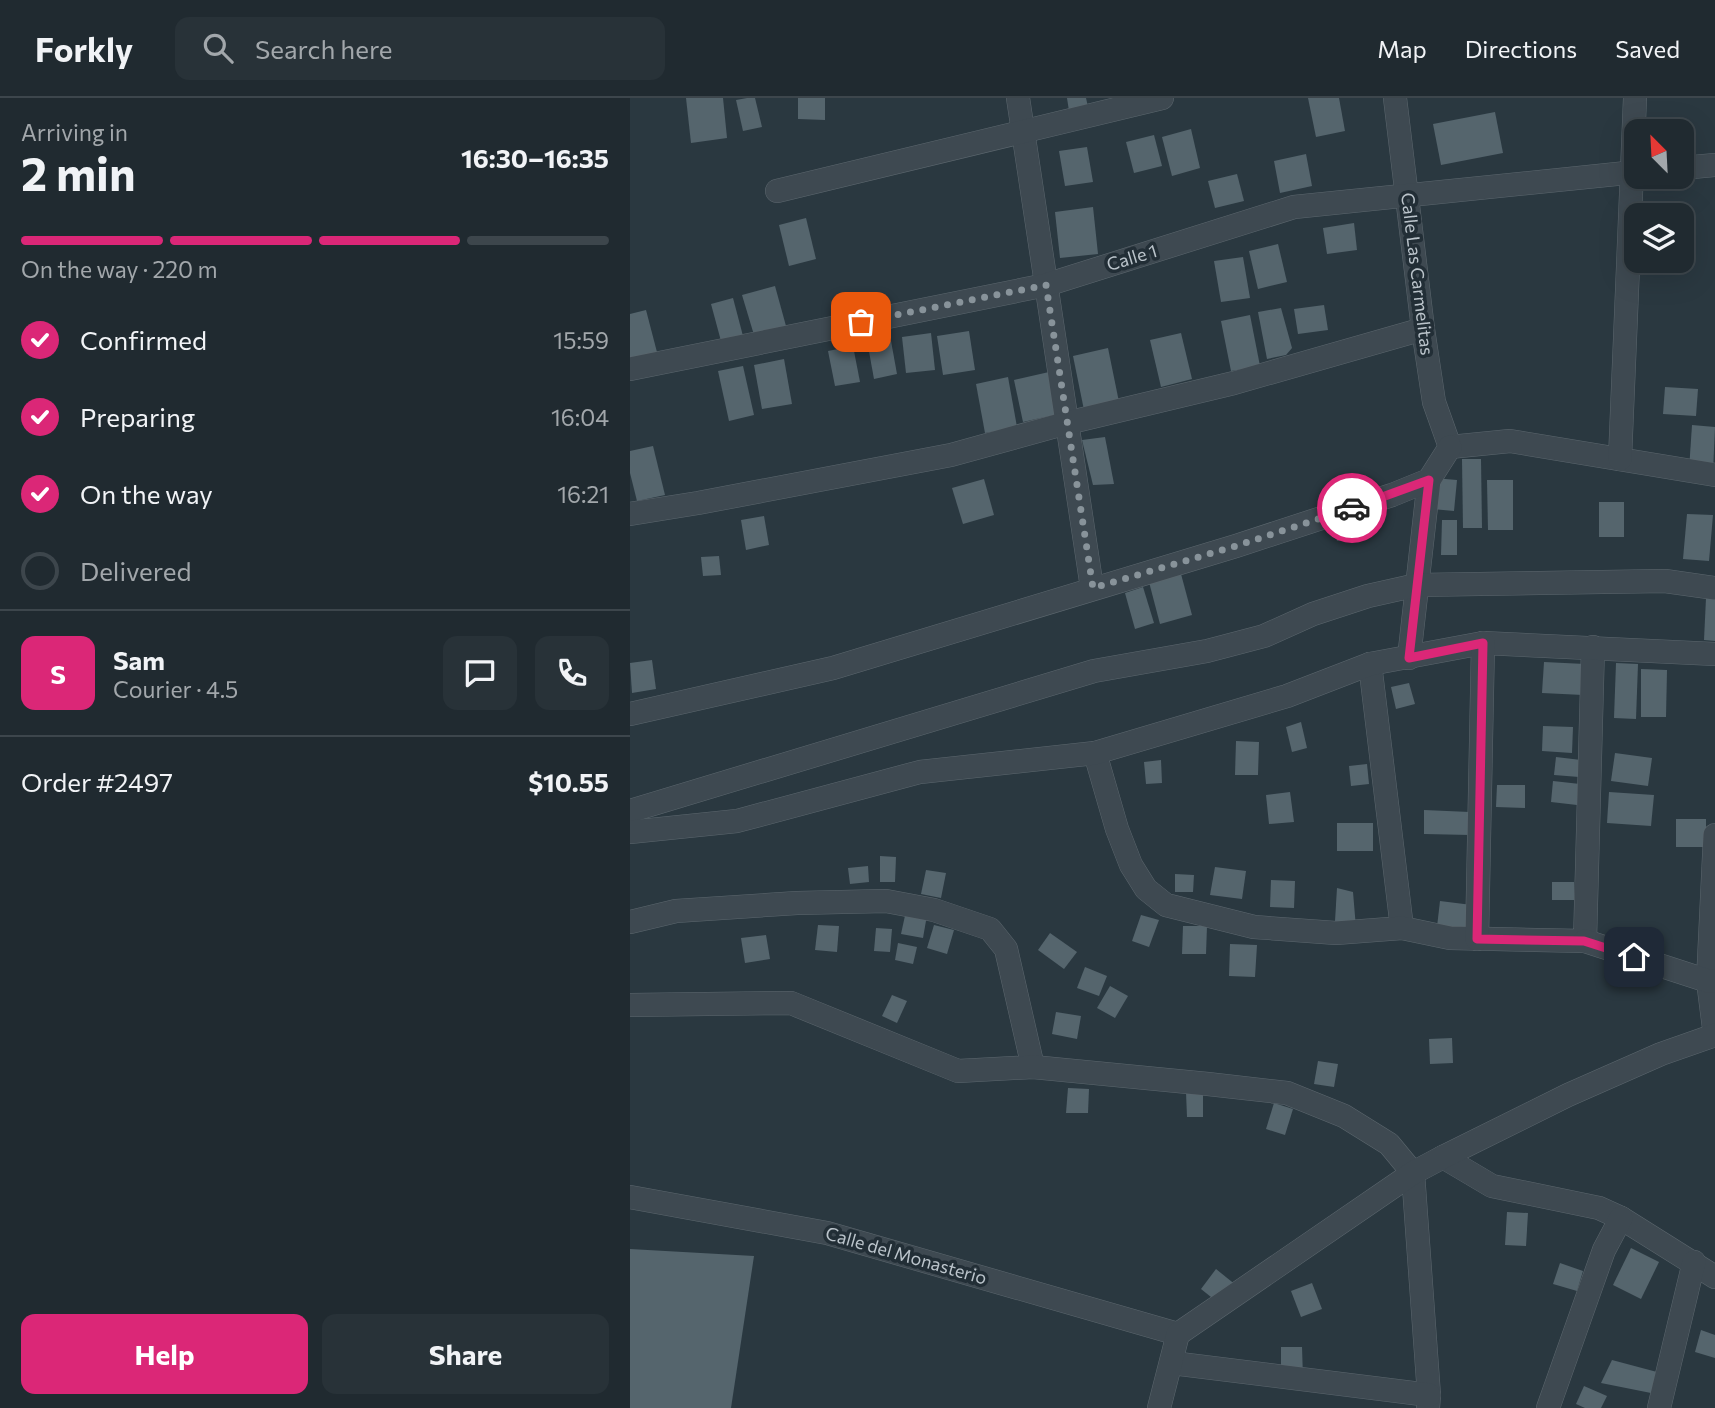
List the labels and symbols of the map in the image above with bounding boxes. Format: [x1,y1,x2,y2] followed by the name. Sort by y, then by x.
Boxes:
[1624,119,1694,189] north arrow
[1397,191,1439,356] street label: Calle Las Carmelitas
[1104,239,1160,275] street label: Calle 1
[831,292,891,352] pin
[1317,473,1387,543] courier
[1604,927,1664,987] pin
[823,1221,990,1289] street label: Calle del Monasterio

